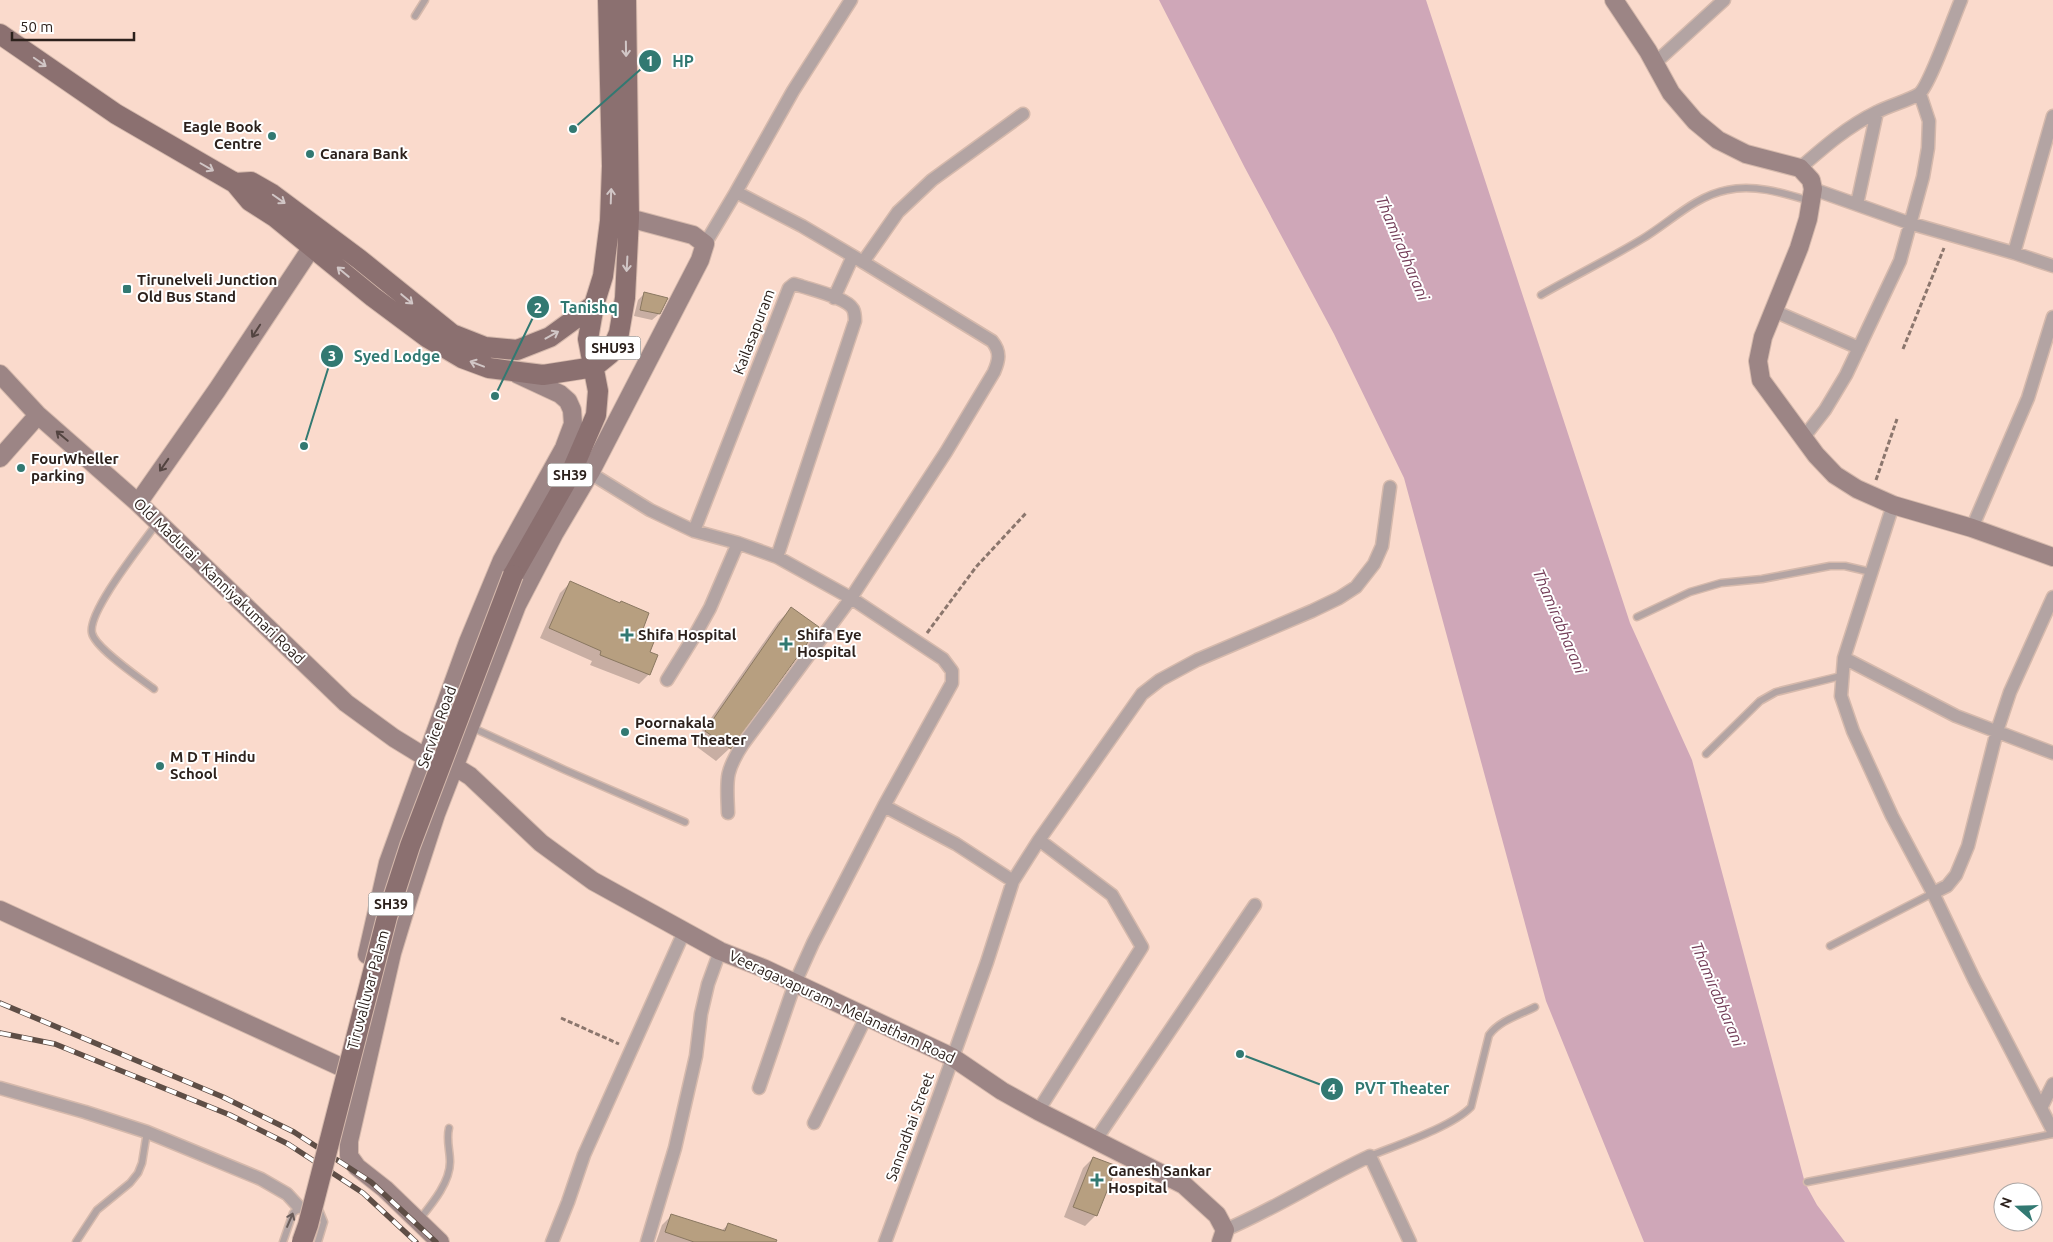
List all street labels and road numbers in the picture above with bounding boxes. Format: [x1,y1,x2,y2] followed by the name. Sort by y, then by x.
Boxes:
[729,287,778,377] street label: Kailasapuram
[586,336,640,359] road number: SHU93
[548,464,592,486] road number: SH39
[130,494,308,667] street label: Old Madurai - Kanniyakumari Road
[414,683,459,770] street label: Service Road
[368,892,414,916] road number: SH39
[343,928,392,1052] street label: Tiruvalluvar Palam
[726,947,958,1067] street label: Veeragavapuram - Melanatham Road
[882,1070,937,1184] street label: Sannadhai Street

